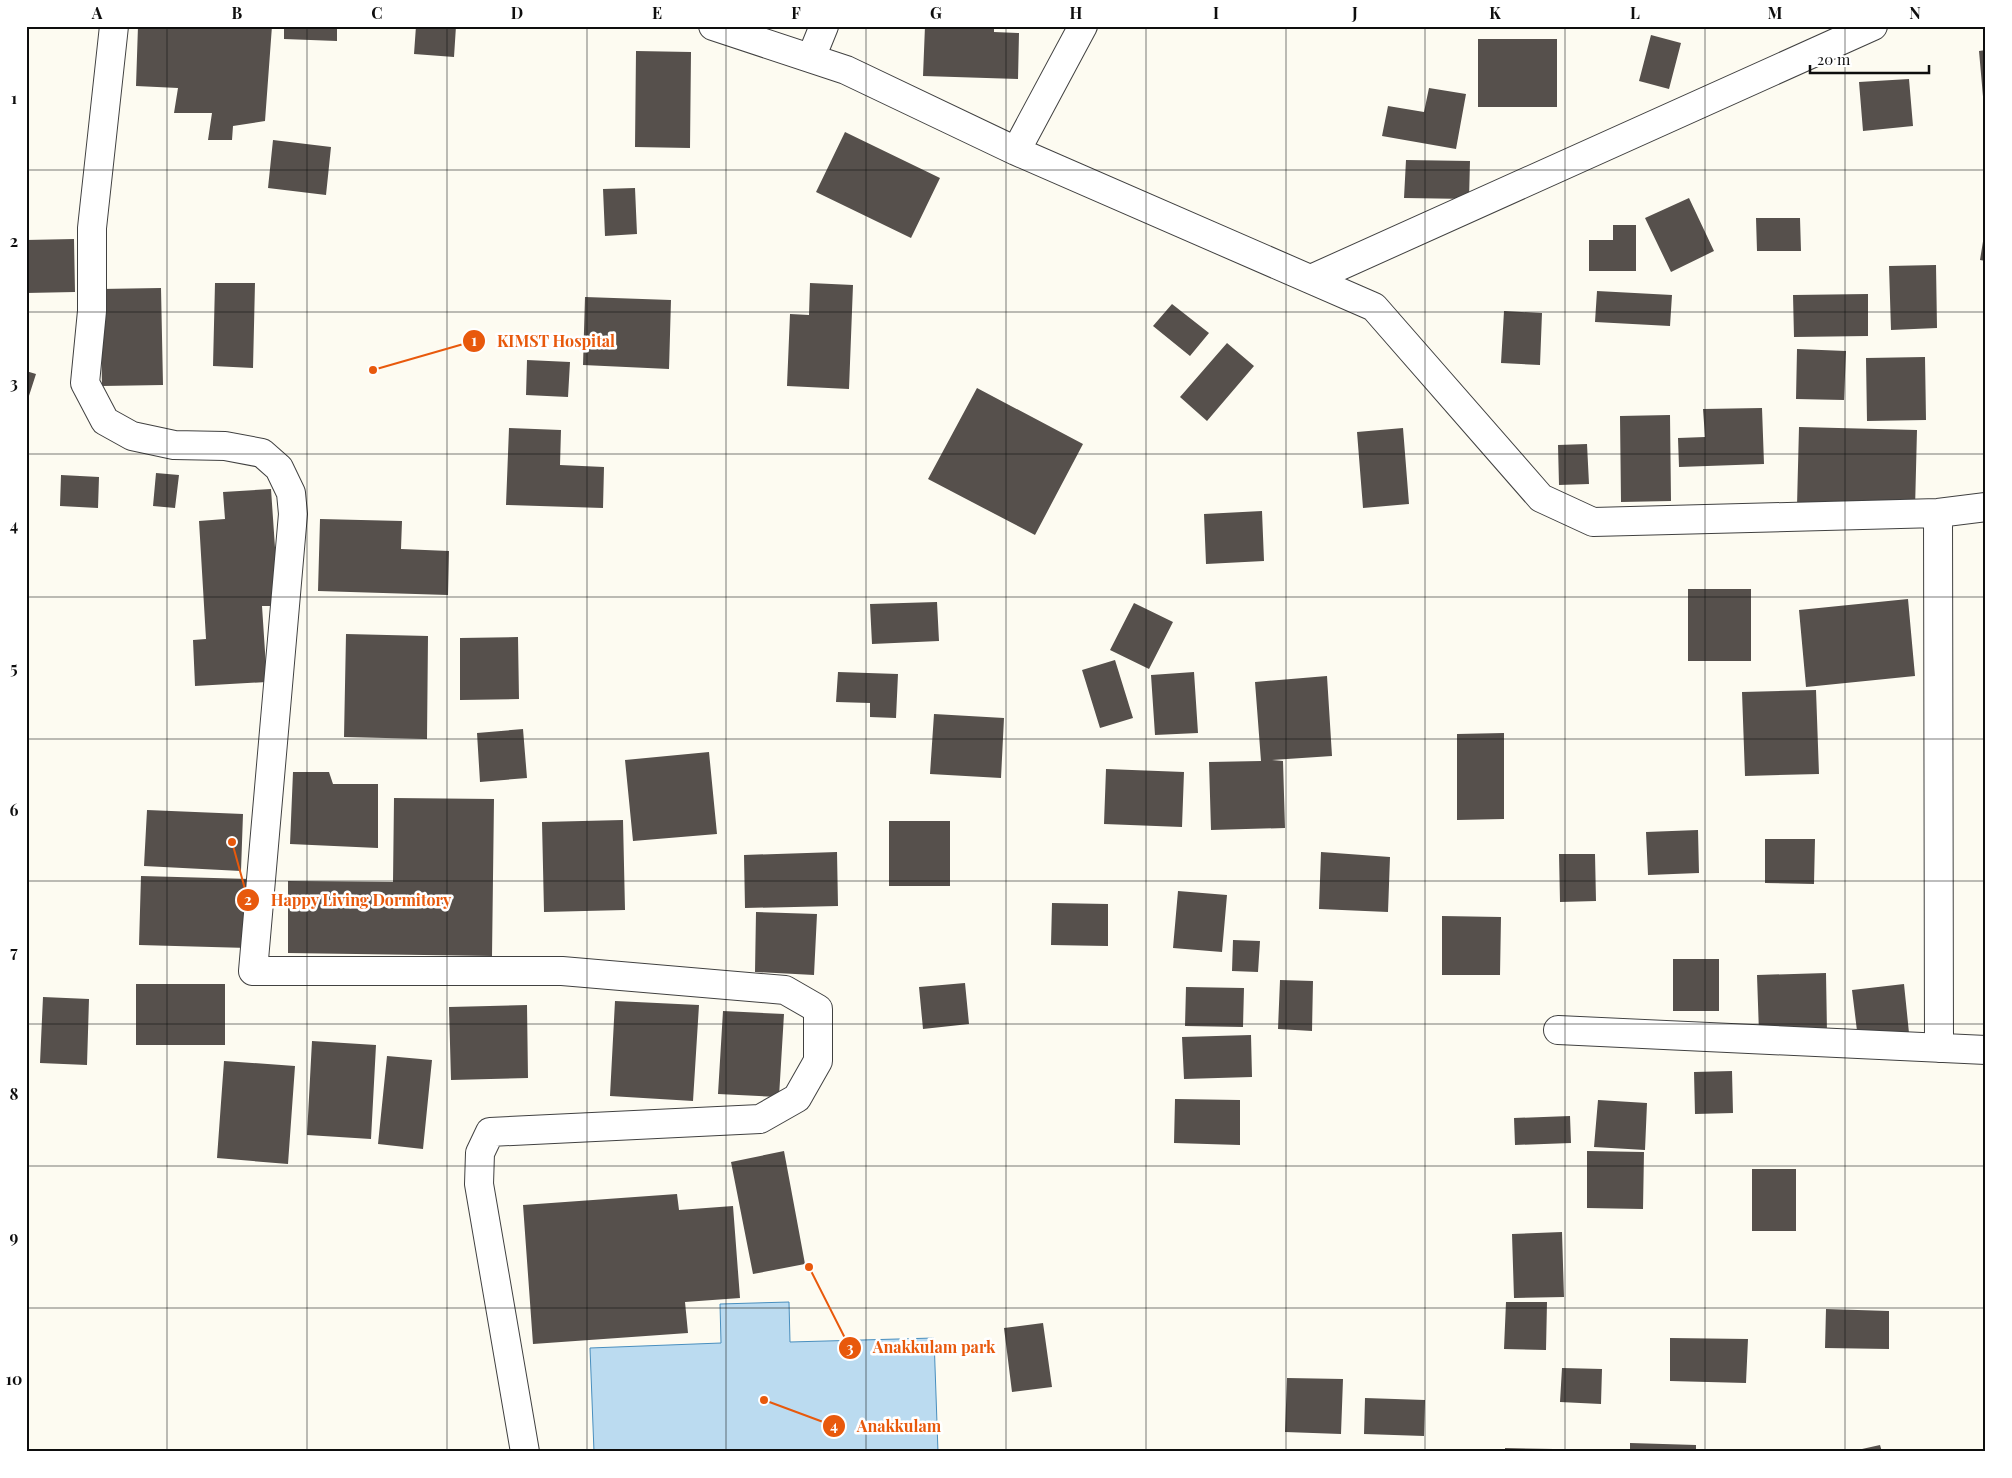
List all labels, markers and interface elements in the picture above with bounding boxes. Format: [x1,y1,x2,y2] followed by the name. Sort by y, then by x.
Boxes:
[91,2,103,23] text: A
[232,2,243,23] text: B
[371,2,383,23] text: C
[511,2,523,23] text: D
[652,2,662,23] text: E
[791,2,801,23] text: F
[930,2,942,23] text: G
[1070,2,1083,23] text: H
[1213,2,1219,23] text: I
[1351,2,1358,23] text: J
[1489,2,1501,23] text: K
[1630,2,1640,23] text: L
[1768,2,1783,23] text: M
[1909,2,1921,23] text: N
[1810,42,1928,74] scale bar
[1817,49,1851,69] text: 20 m
[11,87,17,108] text: 1
[10,230,18,251] text: 2
[462,326,625,357] callout: KIMST Hospital
[471,330,477,350] text: 1
[497,330,615,351] text: KIMST Hospital
[10,372,18,393] text: 3
[10,514,18,535] text: 4
[10,657,18,678] text: 5
[10,799,19,820] text: 6
[236,885,462,916] callout: Happy Living Dormitory
[244,889,252,909] text: 2
[271,889,452,910] text: Happy Living Dormitory
[10,941,18,962] text: 7
[10,1083,19,1104] text: 8
[10,1226,19,1247] text: 9
[838,1332,1005,1363] callout: Anakkulam park
[872,1336,996,1357] text: Anakkulam park
[846,1337,854,1357] text: 3
[6,1368,22,1389] text: 10
[822,1411,952,1442] callout: Anakkulam
[830,1415,838,1435] text: 4
[856,1415,942,1436] text: Anakkulam

